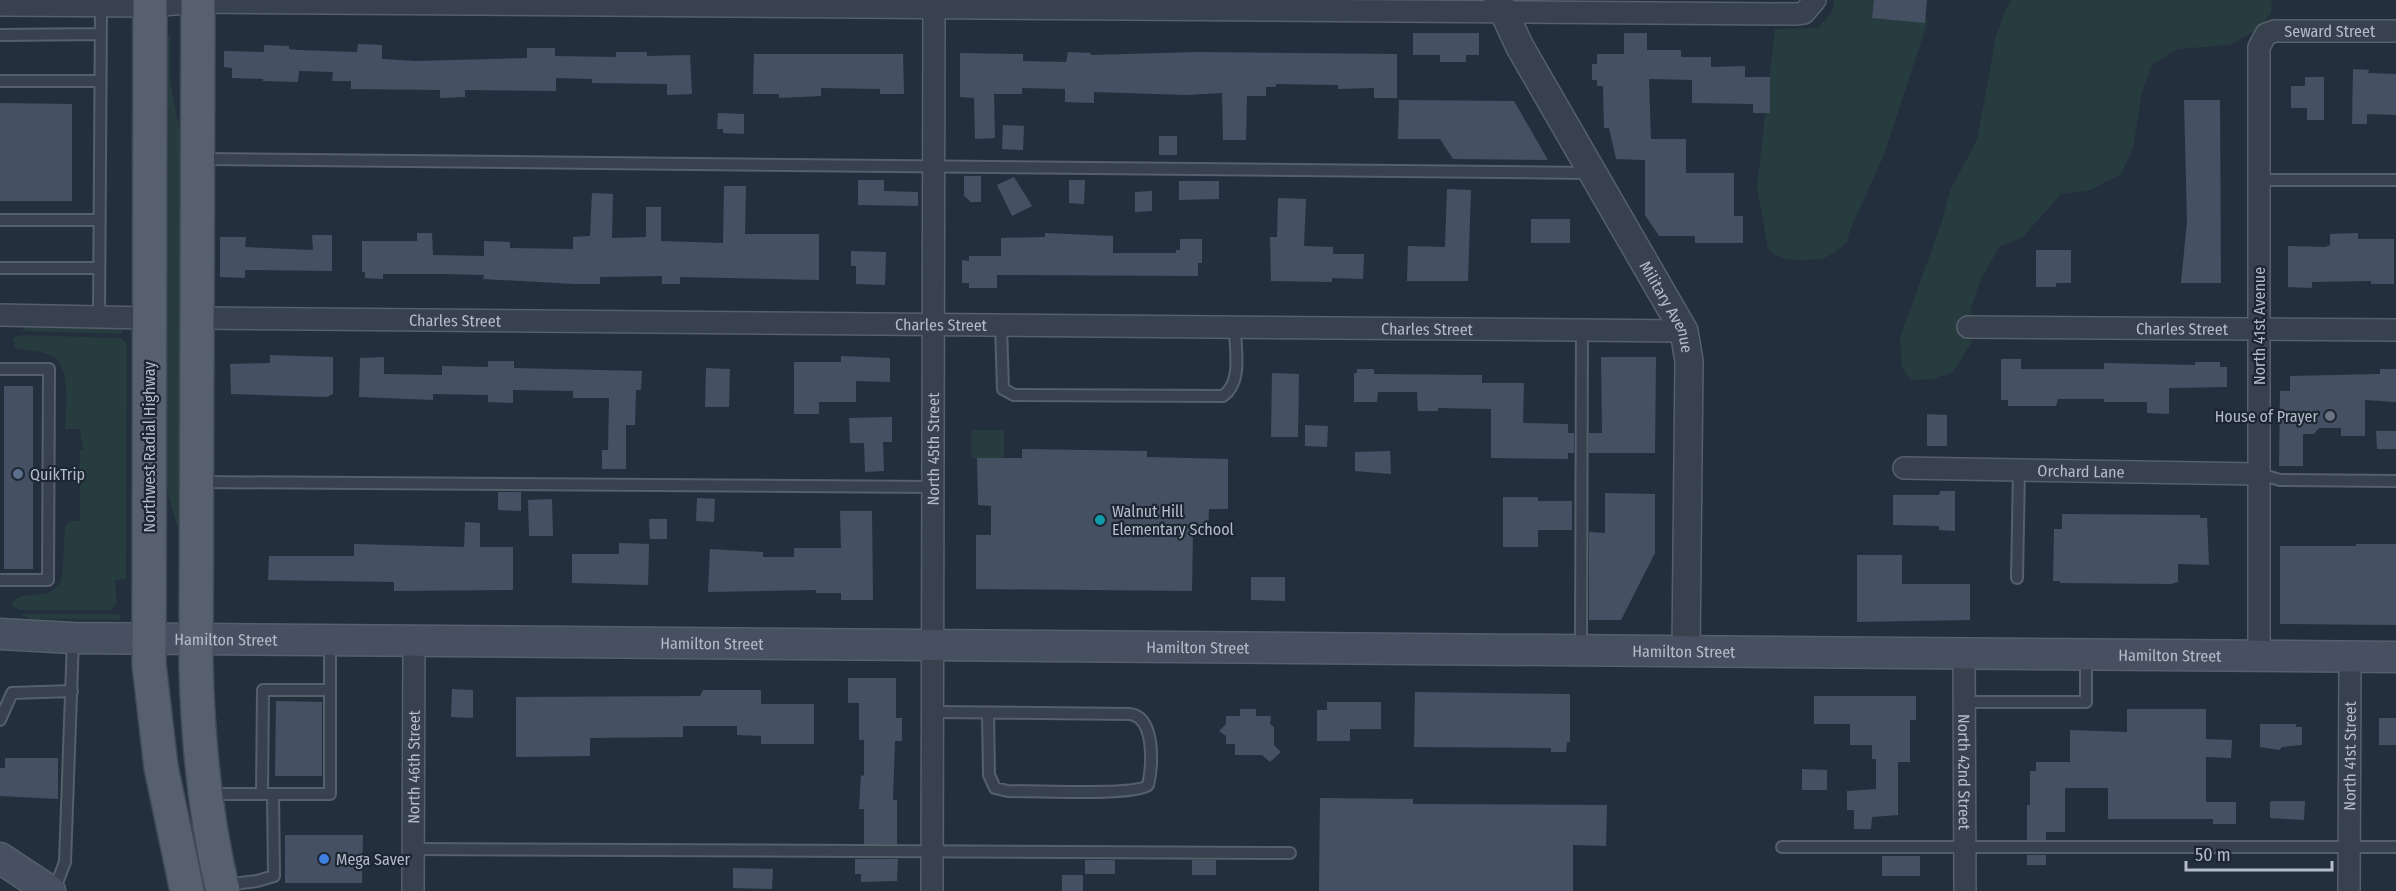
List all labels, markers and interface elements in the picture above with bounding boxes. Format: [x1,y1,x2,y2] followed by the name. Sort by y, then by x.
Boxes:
[2284,22,2376,41] street label: Seward Street
[1636,258,1696,354] street label: Military Avenue
[2250,267,2269,385] street label: North 41st Avenue
[409,311,502,331] street label: Charles Street
[895,315,988,335] street label: Charles Street
[1381,319,1474,339] street label: Charles Street
[2136,319,2229,339] street label: Charles Street
[140,361,159,532] street label: Northwest Radial Highway
[924,392,943,505] street label: North 45th Street
[2215,407,2318,426] place label: House of Prayer
[2323,409,2337,423] marker: House of Prayer
[2037,461,2125,482] street label: Orchard Lane
[30,465,85,484] place label: QuikTrip
[11,467,25,481] marker: QuikTrip
[1112,502,1234,539] place label: Walnut Hill Elementary School
[1093,513,1107,527] marker: Walnut Hill Elementary School
[174,630,278,650] street label: Hamilton Street
[660,634,764,654] street label: Hamilton Street
[1146,638,1250,658] street label: Hamilton Street
[1632,642,1736,662] street label: Hamilton Street
[2118,646,2222,666] street label: Hamilton Street
[2340,700,2360,811] street label: North 41st Street
[404,709,424,824] street label: North 46th Street
[1954,714,1974,831] street label: North 42nd Street
[2186,834,2332,872] scale bar
[2195,844,2231,866] text: 50 m
[336,850,411,869] place label: Mega Saver
[317,852,331,866] marker: Mega Saver

